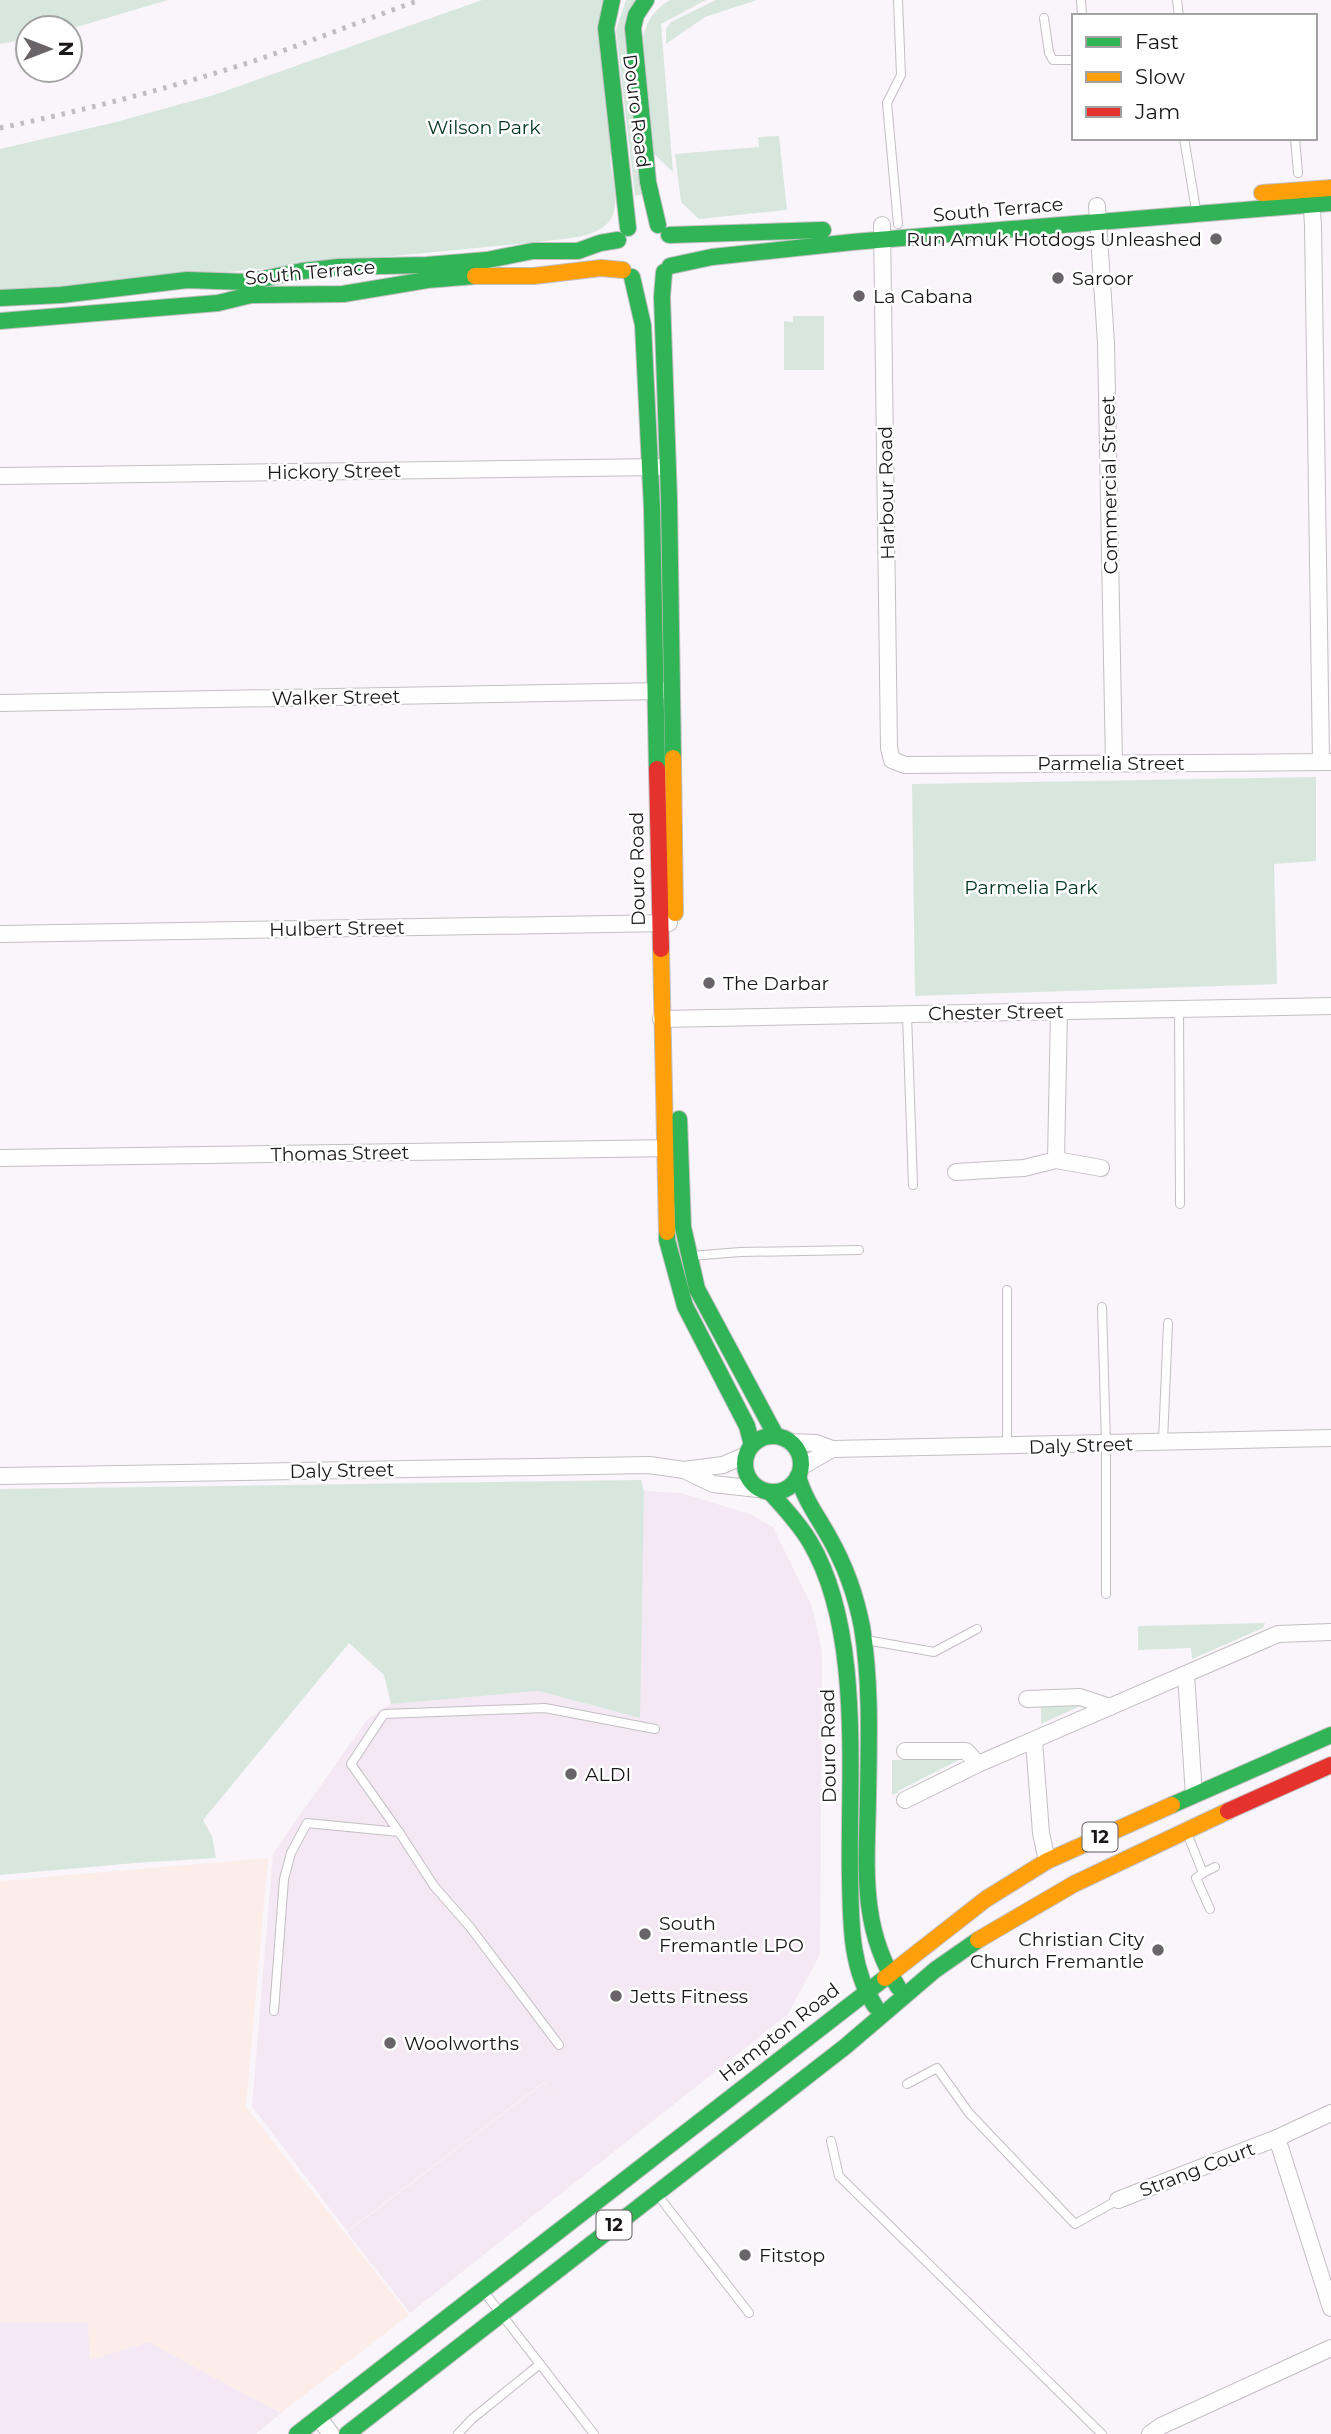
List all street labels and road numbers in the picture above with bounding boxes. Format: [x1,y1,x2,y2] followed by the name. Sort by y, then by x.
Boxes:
[618,53,655,169] street label: Douro Road
[932,192,1064,227] street label: South Terrace
[244,255,376,290] street label: South Terrace
[1096,395,1123,574] street label: Commercial Street
[874,426,899,560] street label: Harbour Road
[267,459,402,484] street label: Hickory Street
[271,685,401,710] street label: Walker Street
[1037,752,1185,775] street label: Parmelia Street
[625,812,650,926] street label: Douro Road
[269,916,405,941] street label: Hulbert Street
[928,1000,1064,1025] street label: Chester Street
[270,1141,410,1166] street label: Thomas Street
[1028,1432,1134,1459] street label: Daly Street
[289,1458,395,1483] street label: Daly Street
[816,1689,841,1803] street label: Douro Road
[1082,1823,1118,1852] road number: 12
[715,1978,844,2087] street label: Hampton Road
[1136,2137,1258,2202] street label: Strang Court
[596,2210,632,2239] road number: 12

